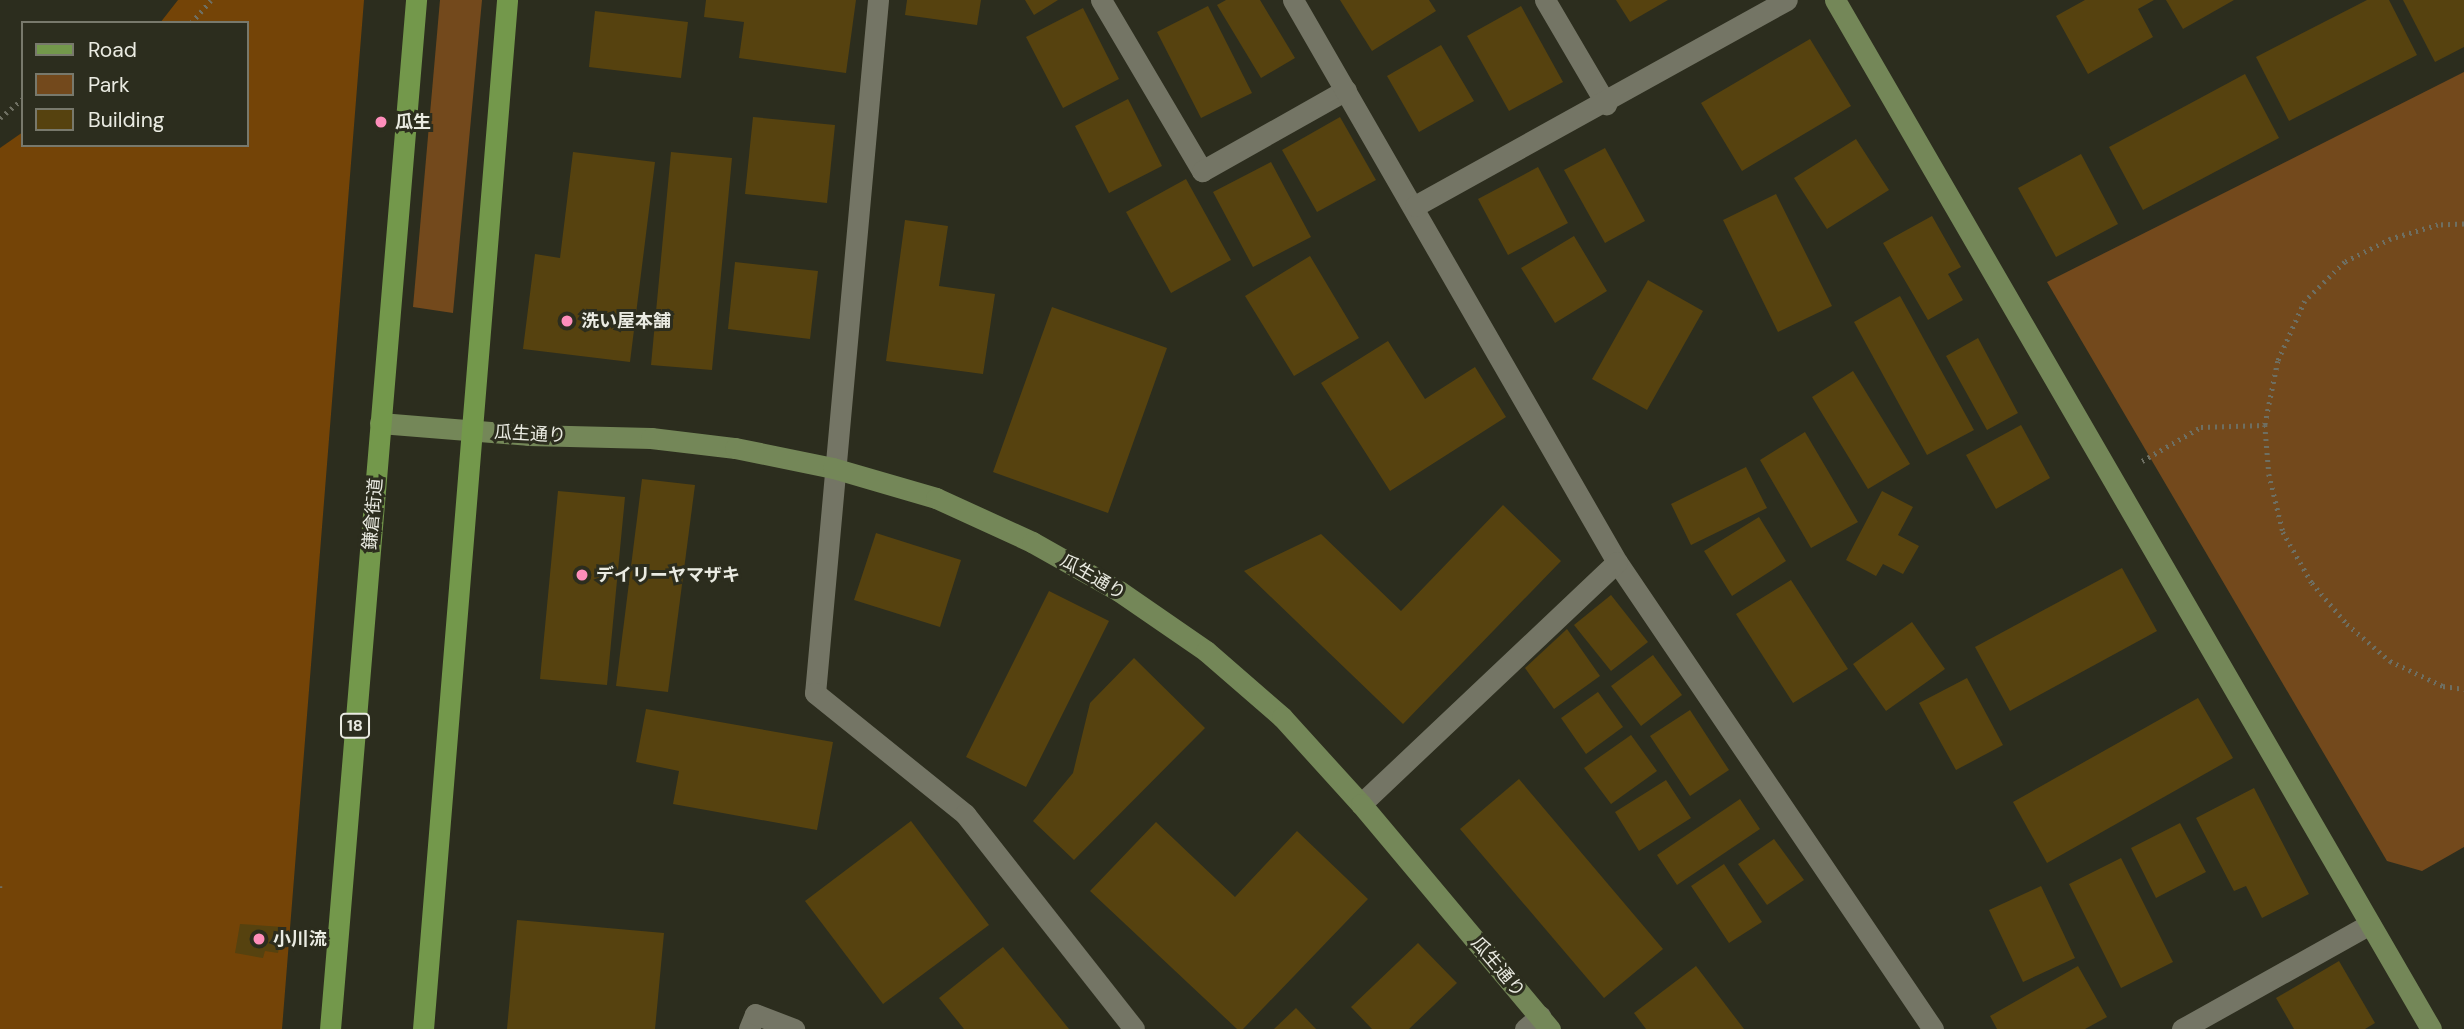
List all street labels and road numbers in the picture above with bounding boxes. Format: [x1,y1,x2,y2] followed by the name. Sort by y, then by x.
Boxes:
[493,421,567,447] street label: 瓜生通り
[359,477,387,551] street label: 鎌倉街道
[1056,550,1130,604] street label: 瓜生通り
[339,713,371,738] road number: 18
[1467,932,1529,1002] street label: 瓜生通り

